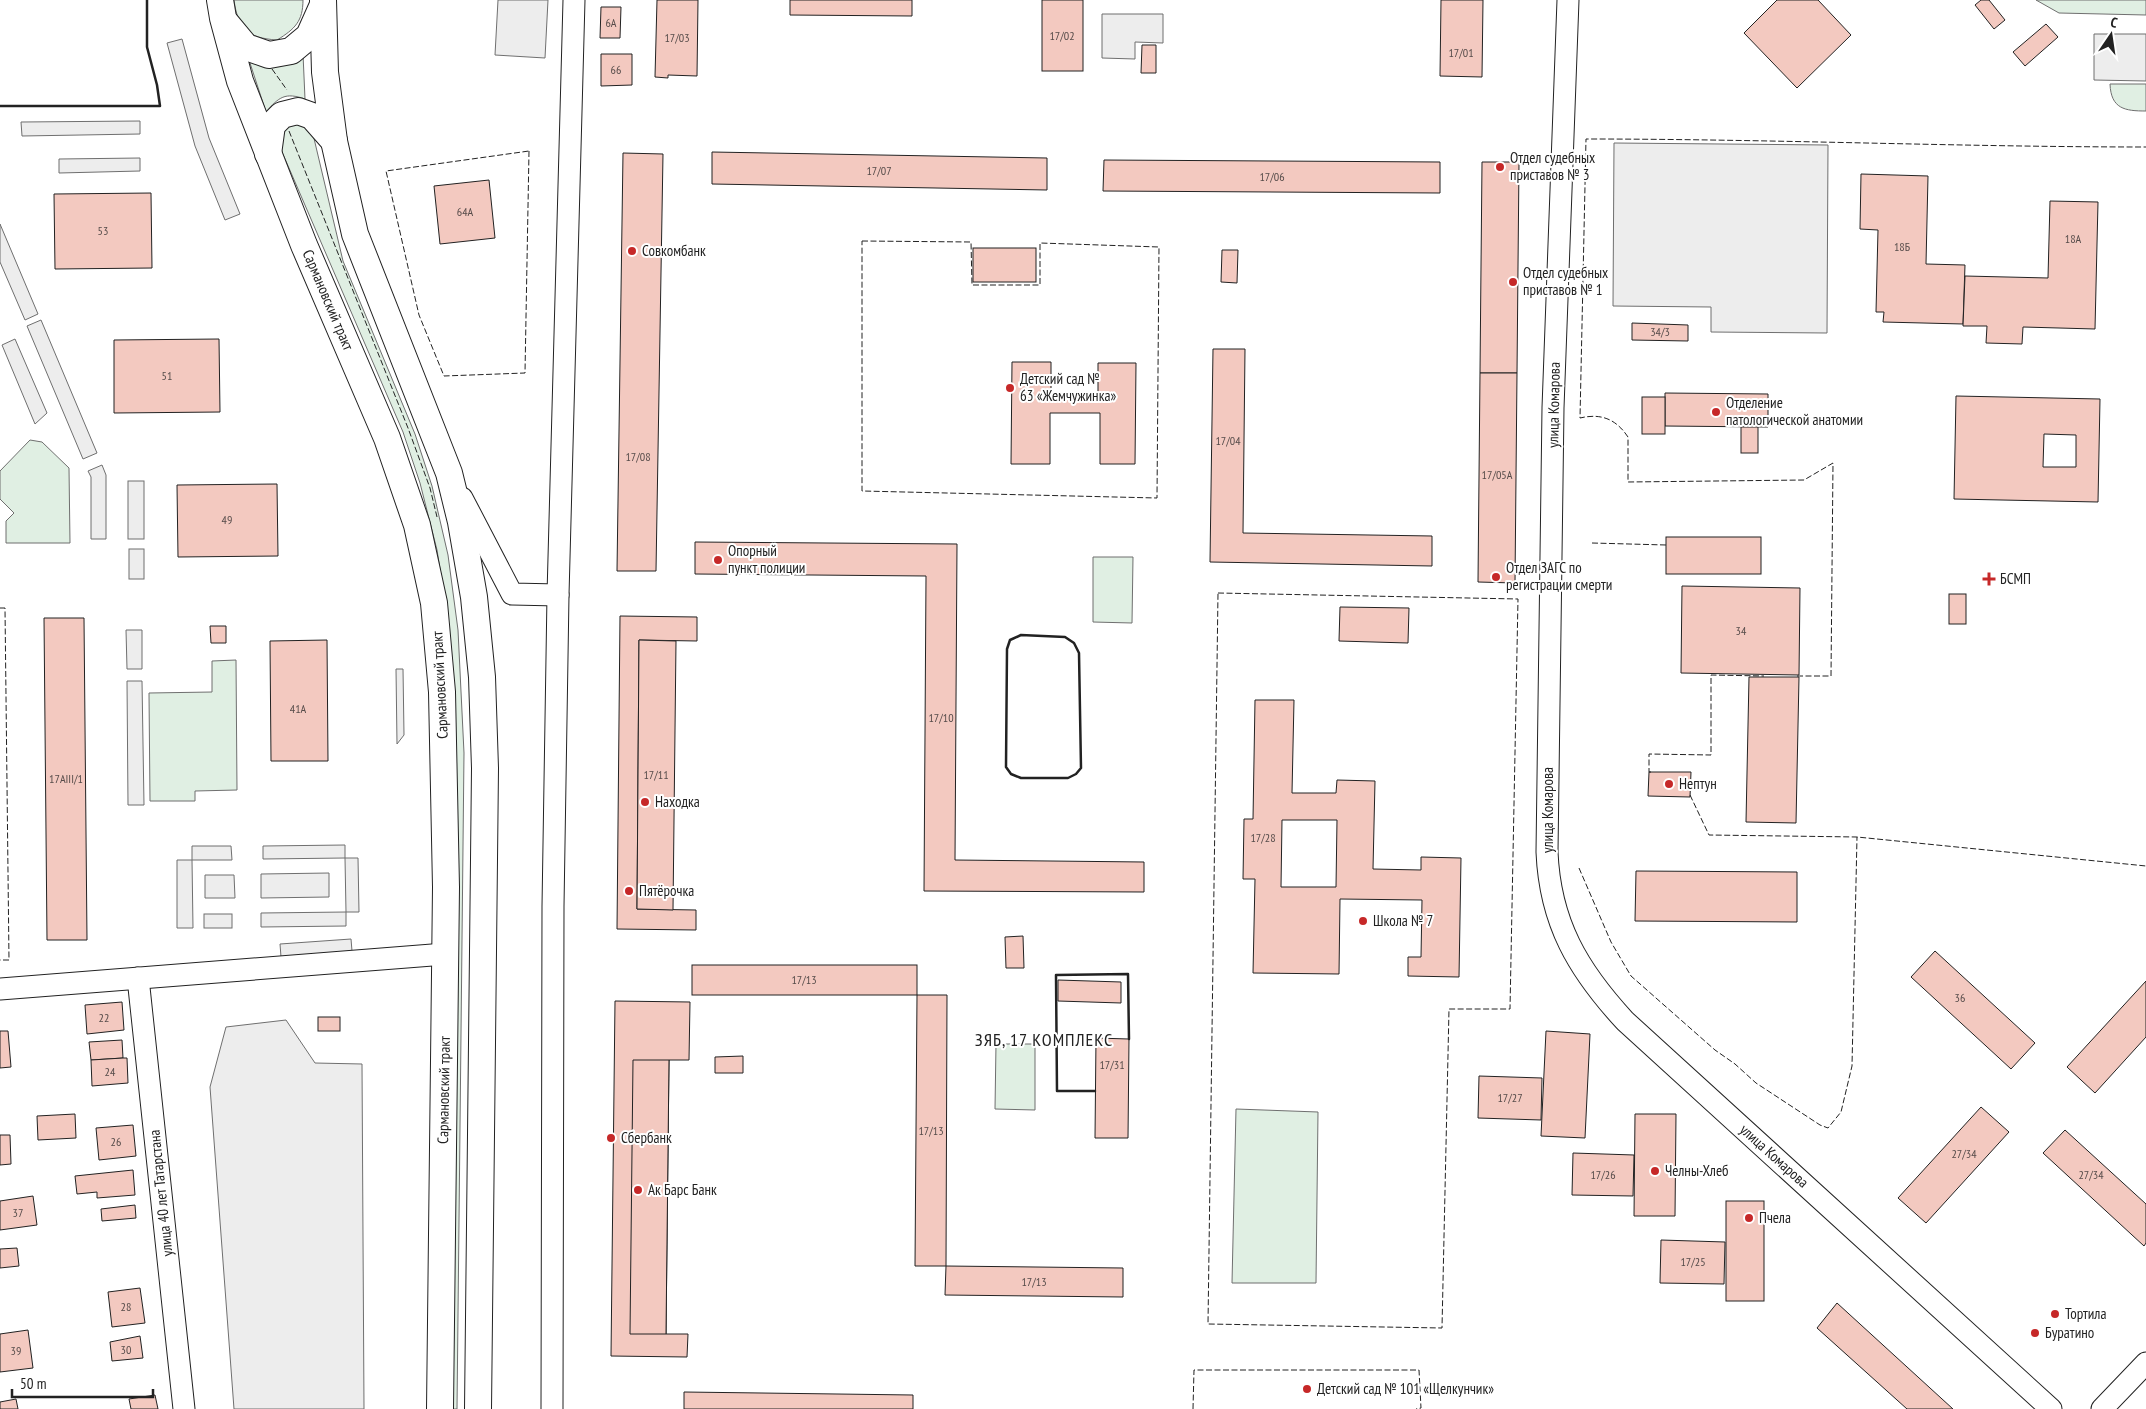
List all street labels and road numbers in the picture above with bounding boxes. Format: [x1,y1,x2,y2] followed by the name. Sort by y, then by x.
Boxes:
[299,247,358,353] street label: Сармановский тракт
[1543,362,1564,448] street label: улица Комарова
[427,631,452,739] street label: Сармановский тракт
[1538,767,1557,853] street label: улица Комарова
[433,1036,454,1144] street label: Сармановский тракт
[1736,1120,1813,1191] street label: улица Комарова
[144,1129,177,1257] street label: улица 40 лет Татарстана

